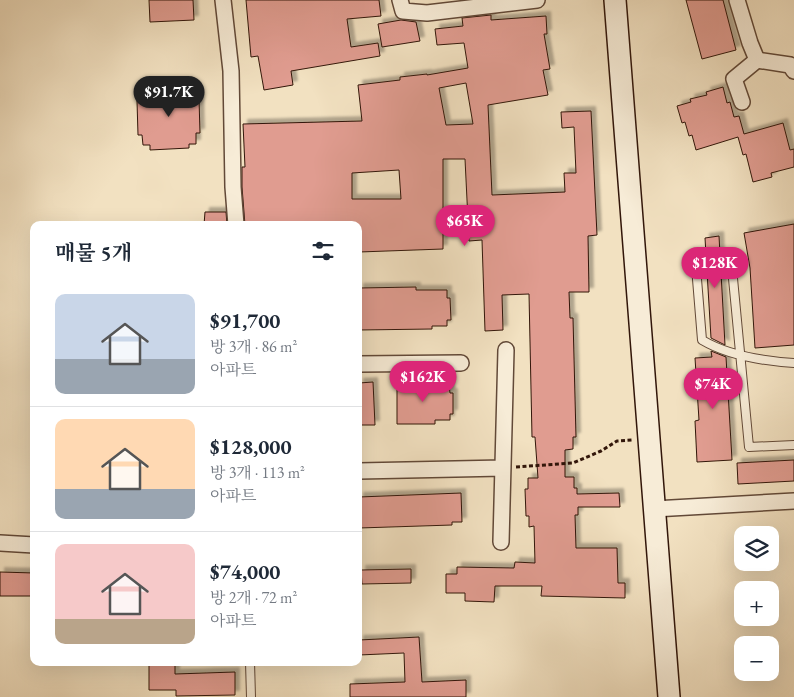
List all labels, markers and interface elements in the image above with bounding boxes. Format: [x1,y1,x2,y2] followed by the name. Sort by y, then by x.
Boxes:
[128,76,210,118] pin: $91.7K
[145,81,193,102] text: $91.7K
[435,204,495,247] pin: $65K
[447,210,483,231] text: $65K
[309,237,337,265] icon: filters
[55,239,132,266] text: 매물 5개
[680,246,750,289] pin: $128K
[693,252,737,273] text: $128K
[210,307,280,334] text: $91,700
[95,314,155,374] icon: home
[210,336,297,357] text: 방 3개 · 86 m²
[210,359,256,380] text: 아파트
[388,360,458,403] pin: $162K
[401,366,445,387] text: $162K
[683,368,743,410] pin: $74K
[695,373,731,394] text: $74K
[210,433,292,460] text: $128,000
[95,439,155,499] icon: home
[210,462,305,483] text: 방 3개 · 113 m²
[210,485,256,506] text: 아파트
[734,526,779,681] map controls
[734,526,779,571] button: layers
[210,558,280,585] text: $74,000
[95,564,155,624] icon: home
[734,581,779,626] button: +
[210,587,297,608] text: 방 2개 · 72 m²
[210,610,256,631] text: 아파트
[734,636,779,681] button: −

